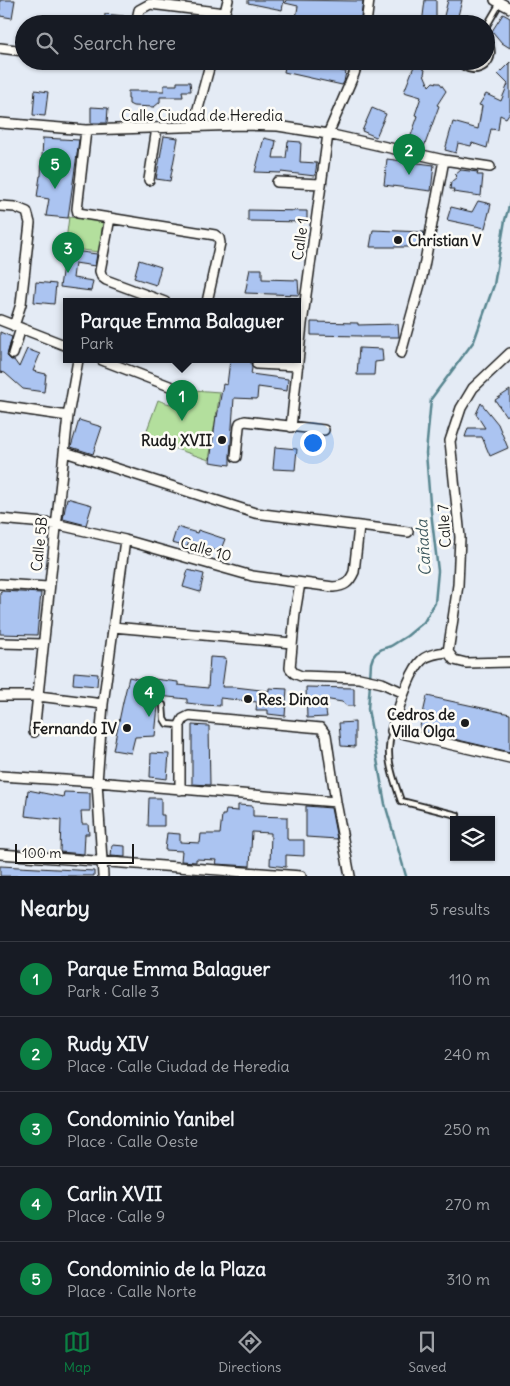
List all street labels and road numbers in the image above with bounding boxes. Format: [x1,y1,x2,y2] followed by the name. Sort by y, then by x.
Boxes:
[121,106,283,125] street label: Calle Ciudad de Heredia
[288,217,312,261] street label: Calle 1
[433,503,455,549] street label: Calle 7
[27,515,51,572] street label: Calle 5B
[178,533,234,565] street label: Calle 10

